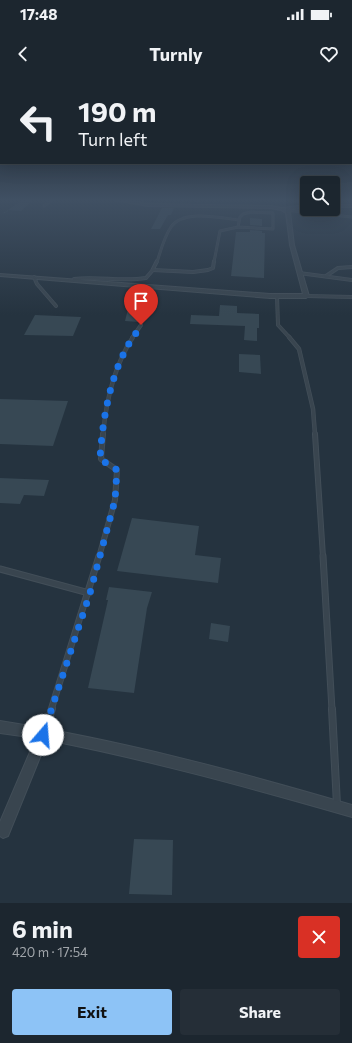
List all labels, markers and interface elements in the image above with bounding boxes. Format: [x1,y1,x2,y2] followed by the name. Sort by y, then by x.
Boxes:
[20,5,57,23] text: 17:48
[12,43,34,65] icon: back
[149,43,203,65] text: Turnly
[318,43,340,65] icon: heart
[78,94,156,128] text: 190 m
[12,96,64,148] icon: left
[78,128,147,150] text: Turn left
[300,176,340,216] map controls
[300,176,340,216] button: search
[124,284,158,325] pin
[130,290,152,312] icon: arrive
[22,714,64,756] position arrow
[12,914,73,943] text: 6 min
[298,916,340,958] button: close
[12,944,88,960] text: 420 m · 17:54
[12,989,172,1035] button: Exit
[180,989,340,1035] button: Share

